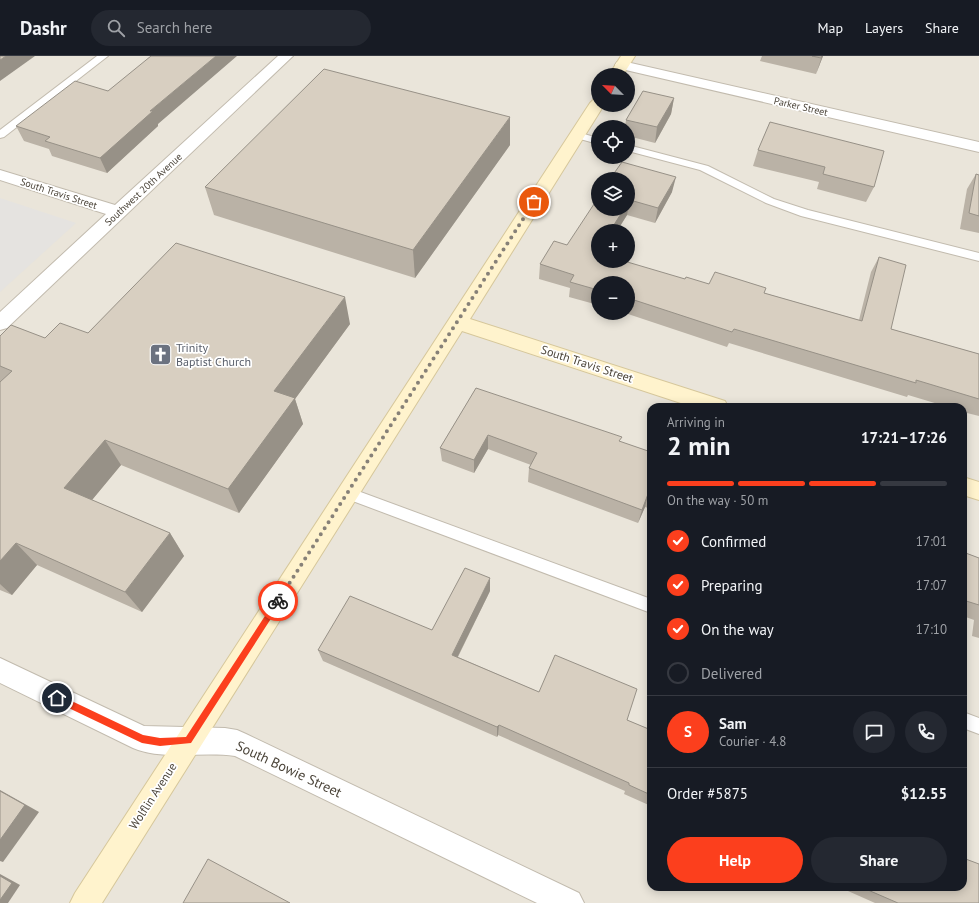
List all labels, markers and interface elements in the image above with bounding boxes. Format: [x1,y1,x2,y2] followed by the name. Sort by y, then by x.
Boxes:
[91,10,371,46] search box
[20,16,67,40] text: Dashr
[105,17,127,39] icon: search
[137,18,212,37] text: Search here
[817,19,843,37] text: Map
[865,19,903,37] text: Layers
[925,19,959,37] text: Share
[591,68,635,112] north arrow
[591,68,635,320] map controls
[773,94,830,119] street label: Parker Street
[591,120,635,164] button: locate
[102,150,185,229] street label: Southwest 20th Avenue
[591,172,635,216] button: layers
[19,175,100,212] street label: South Travis Street
[517,185,551,219] pin
[523,191,545,213] icon: bag
[591,224,635,268] button: +
[591,276,635,320] button: −
[176,340,251,369] place label: Trinity Baptist Church
[148,342,174,368] church icon: Trinity Baptist Church
[539,342,635,386] street label: South Travis Street
[667,414,725,431] text: Arriving in
[861,428,947,447] text: 17:21–17:26
[667,429,730,462] text: 2 min
[667,492,768,509] text: On the way · 50 m
[667,530,689,552] icon: check
[701,532,766,551] text: Confirmed
[916,533,947,550] text: 17:01
[667,574,689,596] icon: check
[701,576,763,595] text: Preparing
[916,577,947,594] text: 17:07
[258,581,298,621] courier
[267,590,289,612] icon: bike
[667,618,689,640] icon: check
[701,620,774,639] text: On the way
[916,621,947,638] text: 17:10
[701,664,762,683] text: Delivered
[40,681,74,715] pin
[46,687,68,709] icon: home
[853,711,895,753] button: chat
[905,711,947,753] button: phone
[719,714,746,733] text: Sam
[684,722,692,741] text: S
[719,733,786,750] text: Courier · 4.8
[233,737,345,802] street label: South Bowie Street
[125,760,180,832] street label: Wolflin Avenue
[667,784,748,803] text: Order #5875
[901,784,947,803] text: $12.55
[667,837,803,883] button: Help
[811,837,947,883] button: Share

